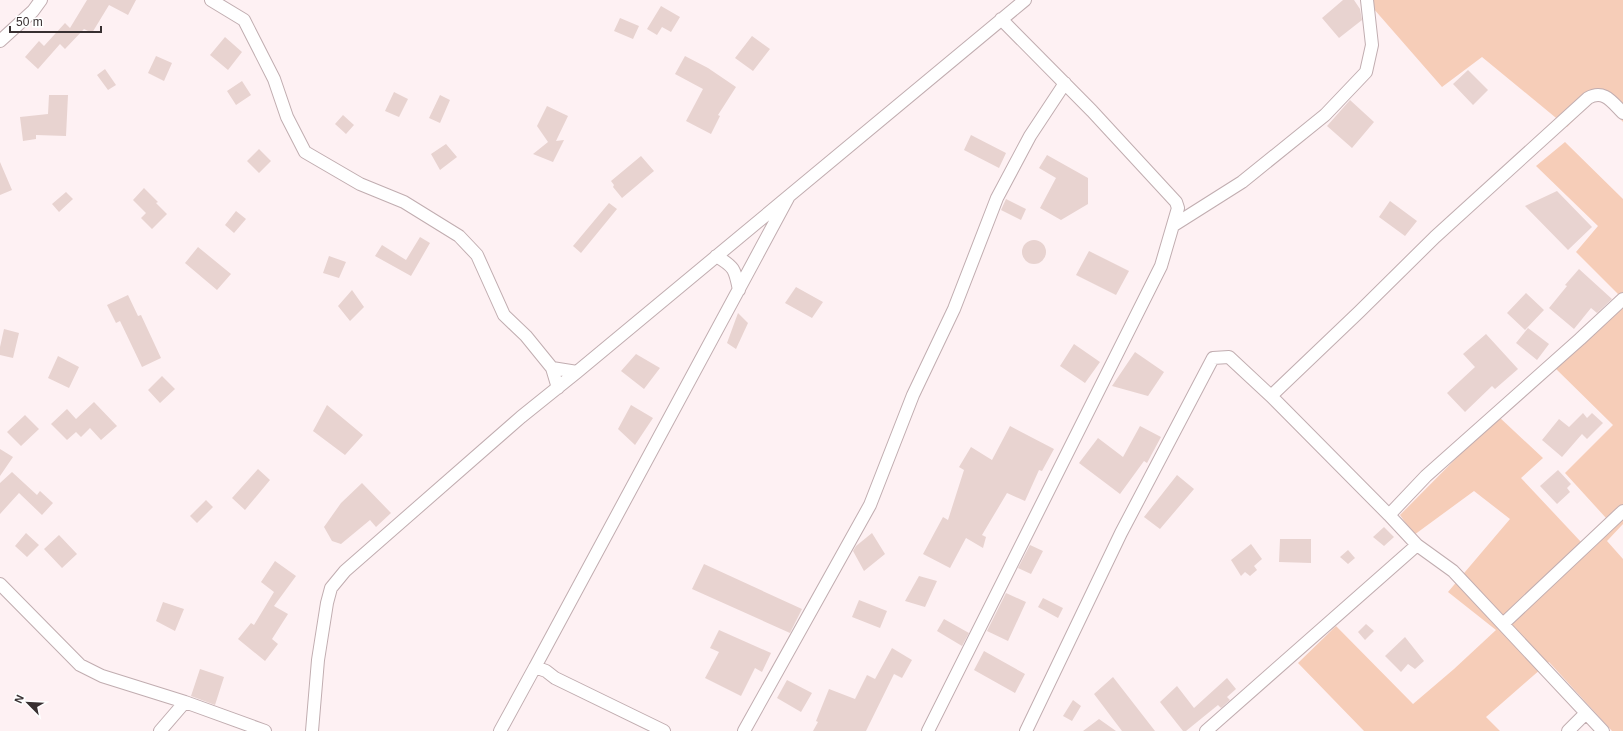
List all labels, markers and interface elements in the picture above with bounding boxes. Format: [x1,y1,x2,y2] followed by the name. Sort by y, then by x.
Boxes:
[10,8,101,34] scale bar
[16,15,43,29] text: 50 m
[8,683,48,723] north arrow
[12,693,26,705] text: N

